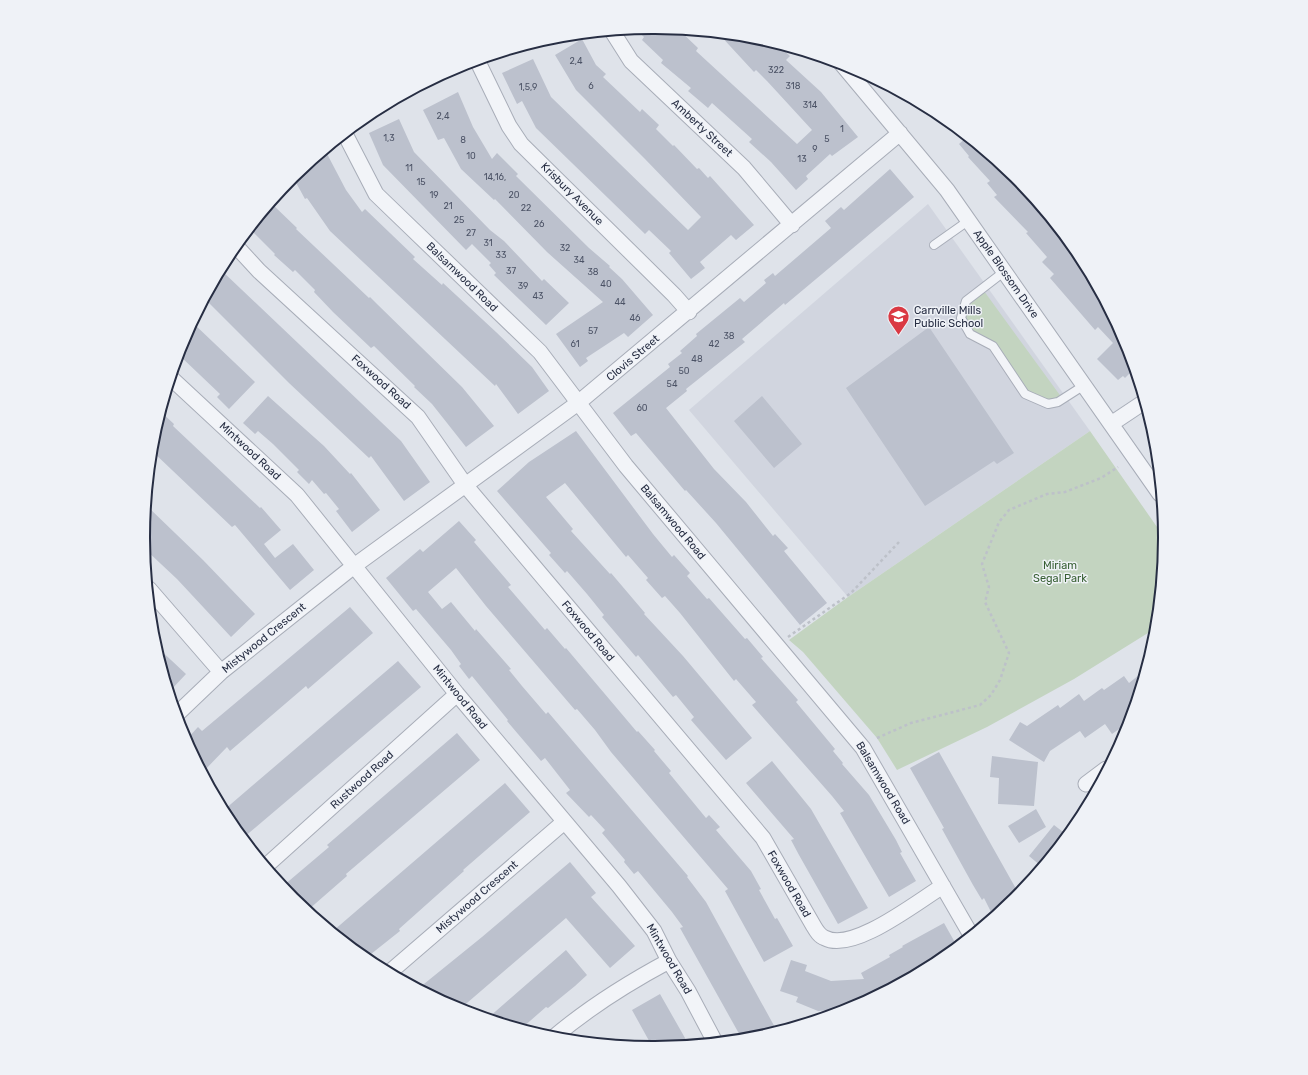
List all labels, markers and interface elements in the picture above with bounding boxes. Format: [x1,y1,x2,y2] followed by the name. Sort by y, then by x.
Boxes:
[570,56,583,66] house number: 2,4
[768,65,784,75] house number: 322
[588,81,594,91] house number: 6
[786,81,801,91] house number: 318
[519,82,537,92] house number: 1,5,9
[669,96,736,160] street label: Amberty Street
[803,100,818,110] house number: 314
[437,111,450,121] house number: 2,4
[840,124,844,134] house number: 1
[383,133,395,143] house number: 1,3
[824,134,830,144] house number: 5
[460,135,466,145] house number: 8
[812,144,818,154] house number: 9
[466,151,476,161] house number: 10
[797,154,807,164] house number: 13
[538,160,606,228] street label: Krisbury Avenue
[405,163,413,173] house number: 11
[484,172,506,182] house number: 14,16,
[416,177,426,187] house number: 15
[429,190,439,200] house number: 19
[509,190,520,200] house number: 20
[443,201,453,211] house number: 21
[521,203,531,213] house number: 22
[454,215,464,225] house number: 25
[534,219,545,229] house number: 26
[971,227,1041,321] street label: Apple Blossom Drive
[466,228,476,238] house number: 27
[483,238,493,248] house number: 31
[424,240,500,314] street label: Balsamwood Road
[560,243,570,253] house number: 32
[496,250,506,260] house number: 33
[574,255,585,265] house number: 34
[506,266,516,276] house number: 37
[587,267,599,277] house number: 38
[600,279,612,289] house number: 40
[518,281,528,291] house number: 39
[533,291,544,301] house number: 43
[614,297,626,307] house number: 44
[886,303,912,336] school or university icon: Carrville Mills Public School
[914,304,983,330] place label: Carrville Mills Public School
[629,313,641,323] house number: 46
[588,326,598,336] house number: 57
[723,331,735,341] house number: 38
[604,332,663,384] street label: Clovis Street
[570,339,580,349] house number: 61
[709,339,719,349] house number: 42
[349,352,413,412] street label: Foxwood Road
[691,354,703,364] house number: 48
[678,366,690,376] house number: 50
[667,379,678,389] house number: 54
[636,403,648,413] house number: 60
[217,419,283,483] street label: Mintwood Road
[638,482,708,562] street label: Balsamwood Road
[1033,559,1087,585] park label: Miriam Segal Park
[559,598,617,664] street label: Foxwood Road
[219,600,309,676] street label: Mistywood Crescent
[430,662,490,732] street label: Mintwood Road
[853,739,913,827] street label: Balsamwood Road
[328,748,396,812] street label: Rustwood Road
[765,848,813,920] street label: Foxwood Road
[433,857,521,936] street label: Mistywood Crescent
[644,922,694,996] street label: Mintwood Road

